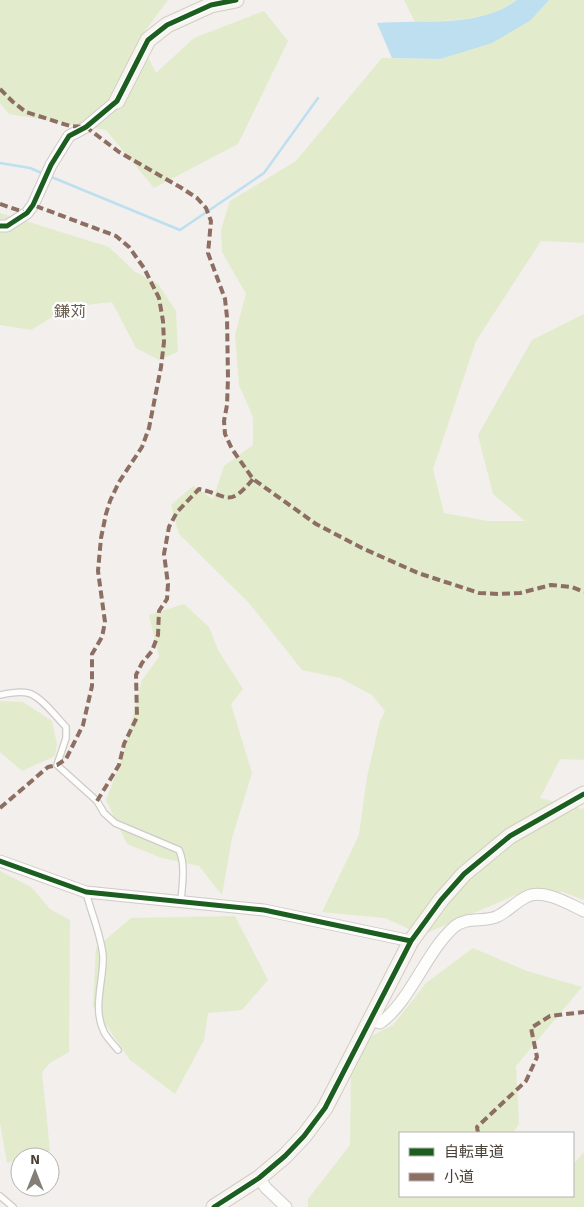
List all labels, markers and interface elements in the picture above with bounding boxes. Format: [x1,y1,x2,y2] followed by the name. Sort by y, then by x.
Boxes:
[54,302,86,322] district label: 鎌苅
[399,1132,574,1197] legend
[444,1143,504,1161] text: 自転車道
[10,1147,60,1197] north arrow
[30,1151,40,1168] text: N
[444,1168,474,1186] text: 小道

